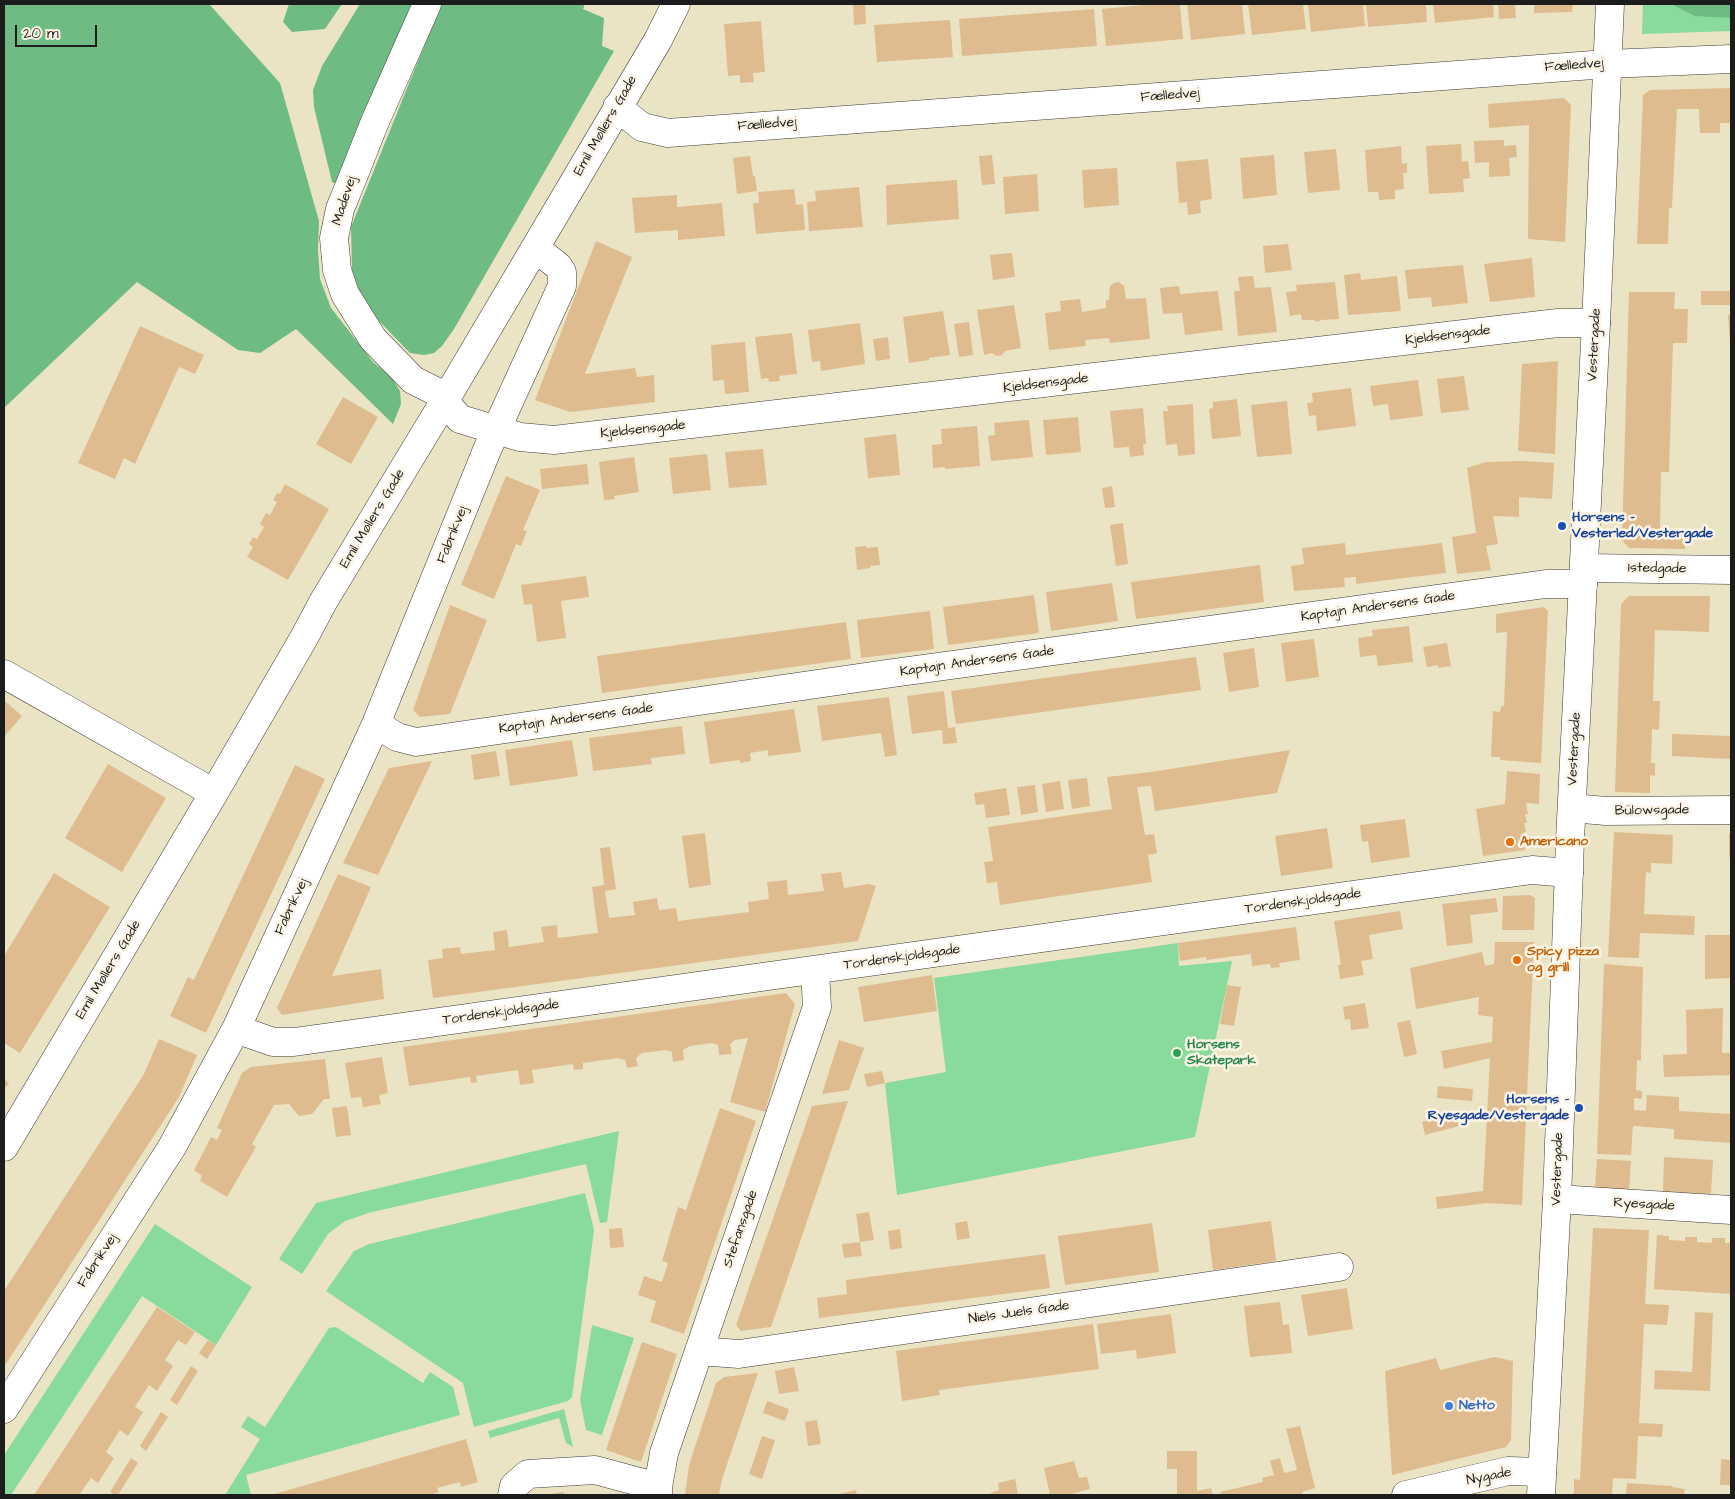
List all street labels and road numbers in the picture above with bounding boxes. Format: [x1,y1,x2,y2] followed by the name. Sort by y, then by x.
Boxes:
[1544,56,1604,76] street label: Fælledvej
[571,73,641,179] street label: Emil Møllers Gade
[1140,86,1200,106] street label: Fælledvej
[737,115,797,135] street label: Fælledvej
[329,174,361,228] street label: Madevej
[1585,308,1605,382] street label: Vestergade
[1404,322,1492,350] street label: Kjeldsensgade
[1002,370,1090,398] street label: Kjeldsensgade
[600,417,686,443] street label: Kjeldsensgade
[337,466,409,572] street label: Emil Møllers Gade
[434,504,472,566] street label: Fabrikvej
[1628,560,1686,578] street label: Istedgade
[1300,588,1456,626] street label: Kaptajn Andersens Gade
[899,643,1055,681] street label: Kaptajn Andersens Gade
[498,700,654,738] street label: Kaptajn Andersens Gade
[1565,712,1585,786] street label: Vestergade
[1615,802,1689,820] street label: Bülowsgade
[272,876,312,938] street label: Fabrikvej
[1244,886,1362,918] street label: Tordenskjoldsgade
[73,917,145,1023] street label: Emil Møllers Gade
[843,942,961,974] street label: Tordenskjoldsgade
[442,997,560,1029] street label: Tordenskjoldsgade
[1548,1132,1568,1206] street label: Vestergade
[720,1188,762,1270] street label: Stefansgade
[1613,1195,1675,1215] street label: Ryesgade
[74,1231,122,1291] street label: Fabrikvej
[967,1298,1071,1328] street label: Niels Juels Gade
[1465,1464,1513,1490] street label: Nygade

